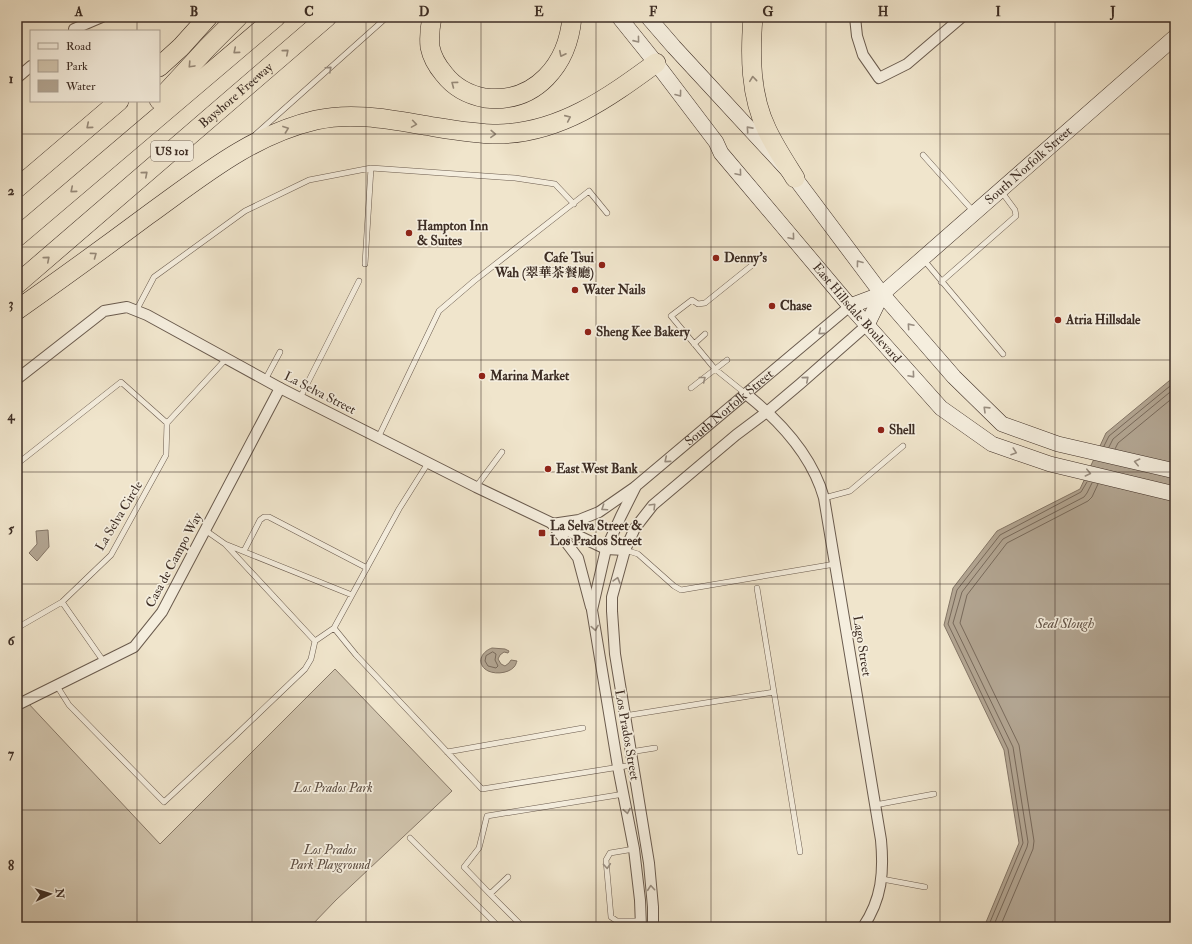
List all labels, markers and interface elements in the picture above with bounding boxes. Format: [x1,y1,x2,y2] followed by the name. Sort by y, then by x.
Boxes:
[74,4,84,20] text: A
[190,4,198,20] text: B
[304,4,314,20] text: C
[419,4,430,20] text: D
[534,4,544,20] text: E
[649,4,658,20] text: F
[763,4,774,20] text: G
[878,4,889,20] text: H
[995,4,1001,20] text: I
[1109,4,1116,21] text: J
[30,30,160,102] legend
[633,35,640,42] one-way arrow
[66,39,91,54] text: Road
[233,47,240,54] one-way arrow
[281,50,289,57] one-way arrow
[559,50,567,58] one-way arrow
[66,59,88,74] text: Park
[196,59,277,132] street label: Bayshore Freeway
[189,60,196,68] one-way arrow
[325,67,332,74] one-way arrow
[9,71,14,87] text: 1
[749,76,758,82] one-way arrow
[65,79,96,94] text: Water
[451,81,458,89] one-way arrow
[674,90,682,97] one-way arrow
[565,115,572,123] one-way arrow
[411,119,417,127] one-way arrow
[86,122,94,129] one-way arrow
[982,123,1075,208] street label: South Norfolk Street
[282,126,289,134] one-way arrow
[747,126,754,134] one-way arrow
[490,129,496,138] one-way arrow
[151,141,193,161] road number: US 101
[734,169,741,176] one-way arrow
[140,171,148,178] one-way arrow
[8,183,15,199] text: 2
[70,185,77,192] one-way arrow
[417,218,488,249] place label: Hampton Inn & Suites
[404,228,414,238] marker: Hampton Inn & Suites
[788,233,795,240] one-way arrow
[494,250,595,281] place label: Cafe Tsui Wah (翠華茶餐廳)
[724,250,767,267] place label: Denny's
[90,253,97,260] one-way arrow
[711,253,721,263] marker: Denny's
[42,256,49,263] one-way arrow
[597,260,607,270] marker: Cafe Tsui Wah (翠華茶餐廳)
[809,260,905,366] street label: East Hillsdale Boulevard
[857,260,864,267] one-way arrow
[582,282,646,298] place label: Water Nails
[570,285,580,295] marker: Water Nails
[9,296,14,312] text: 3
[780,298,812,314] place label: Chase
[767,301,777,311] marker: Chase
[1065,312,1141,328] place label: Atria Hillsdale
[1053,315,1063,325] marker: Atria Hillsdale
[596,324,691,341] place label: Sheng Kee Bakery
[907,324,914,331] one-way arrow
[583,327,593,337] marker: Sheng Kee Bakery
[818,327,825,334] one-way arrow
[682,366,776,449] street label: South Norfolk Street
[281,368,359,418] street label: La Selva Street
[489,368,570,384] place label: Marina Market
[907,370,914,378] one-way arrow
[477,371,487,381] marker: Marina Market
[698,376,705,383] one-way arrow
[801,376,809,384] one-way arrow
[983,406,991,414] one-way arrow
[6,408,15,424] text: 4
[889,422,916,438] place label: Shell
[876,425,886,435] marker: Shell
[1011,447,1018,456] one-way arrow
[664,455,672,462] one-way arrow
[1134,459,1140,467] one-way arrow
[556,461,639,477] place label: East West Bank
[543,464,553,474] marker: East West Bank
[1084,469,1091,477] one-way arrow
[92,478,146,554] street label: La Selva Circle
[601,503,608,511] one-way arrow
[648,503,656,510] one-way arrow
[142,509,207,611] street label: Casa de Campo Way
[550,518,643,549] place label: La Selva Street & Los Prados Street
[8,521,14,537] text: 5
[537,528,547,538] marker: La Selva Street & Los Prados Street
[612,576,621,583] one-way arrow
[849,614,875,678] street label: Lago Street
[1035,615,1094,632] water label: Seal Slough
[590,625,599,631] one-way arrow
[8,633,16,649] text: 6
[611,688,643,782] street label: Los Prados Street
[8,746,15,762] text: 7
[292,780,373,796] park label: Los Prados Park
[622,808,631,814] one-way arrow
[289,842,372,873] park label: Los Prados Park Playground
[8,858,14,874] text: 8
[603,863,611,869] one-way arrow
[30,874,70,914] north arrow
[647,885,656,891] one-way arrow
[53,887,66,900] text: N

